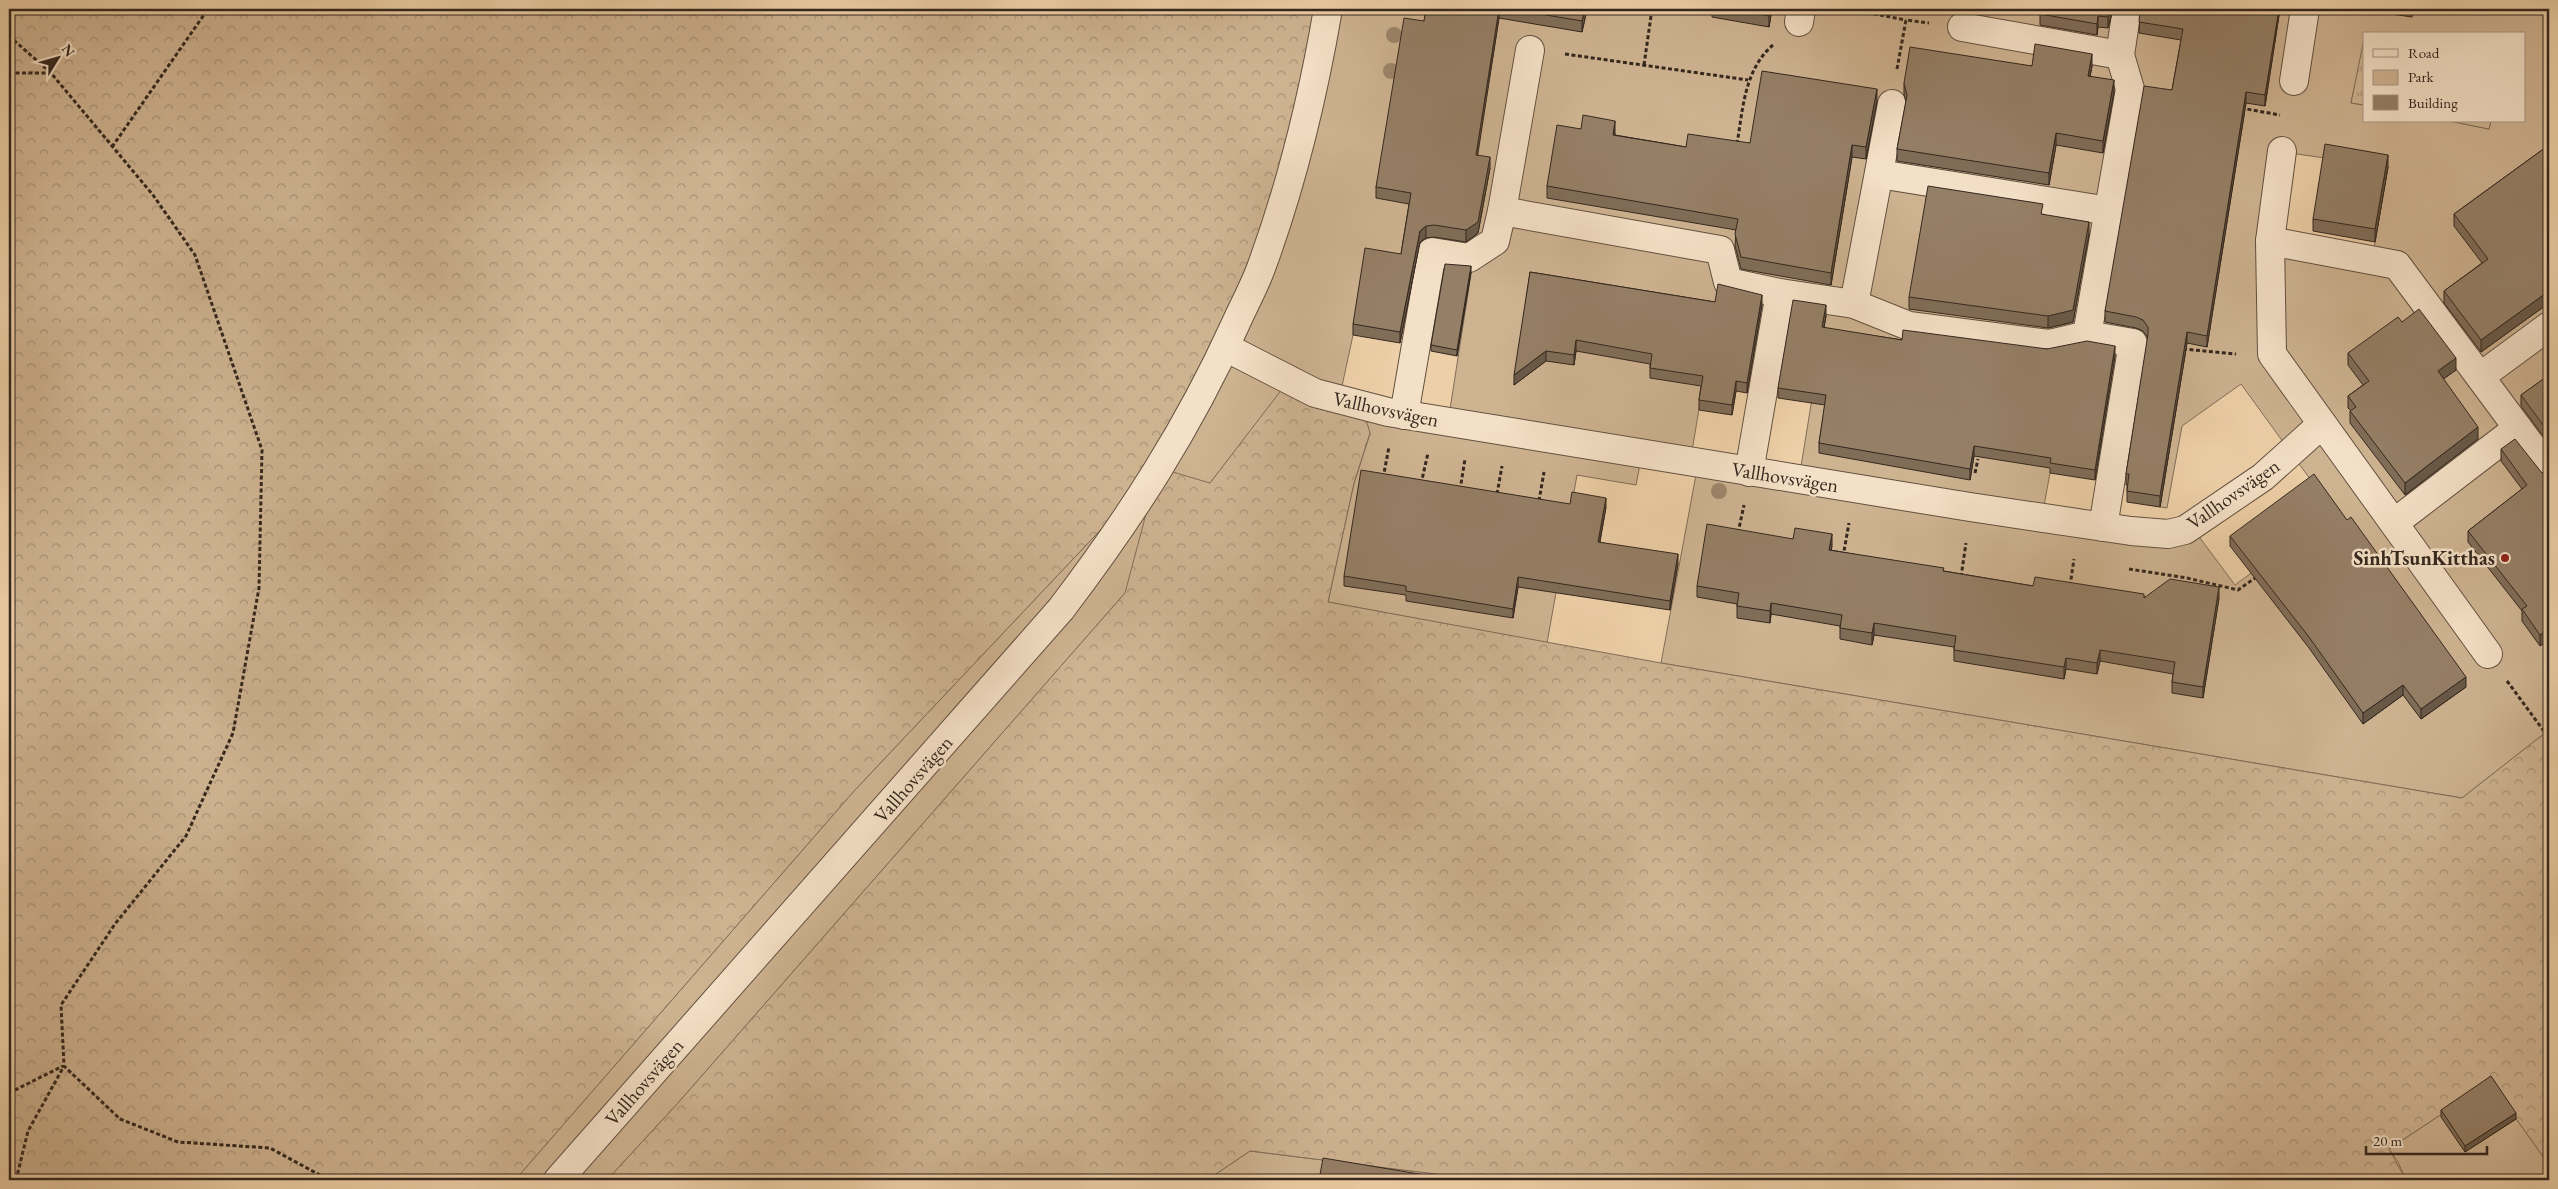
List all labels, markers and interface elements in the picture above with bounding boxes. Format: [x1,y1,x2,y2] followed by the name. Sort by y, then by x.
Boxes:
[32,32,82,82] north arrow
[2363,32,2526,122] legend
[58,40,79,61] text: N
[2408,43,2440,62] text: Road
[2408,67,2435,86] text: Park
[2408,93,2458,112] text: Building
[1331,385,1442,433] street label: Vallhovsvägen
[2181,452,2285,536] street label: Vallhovsvägen
[1730,456,1841,498] street label: Vallhovsvägen
[2353,545,2495,571] place label: SinhTsunKitthas
[2499,552,2511,564] marker: SinhTsunKitthas
[868,730,958,828] street label: Vallhovsvägen
[599,1033,689,1131] street label: Vallhovsvägen
[2366,1124,2487,1156] scale bar
[2373,1131,2402,1150] text: 20 m

